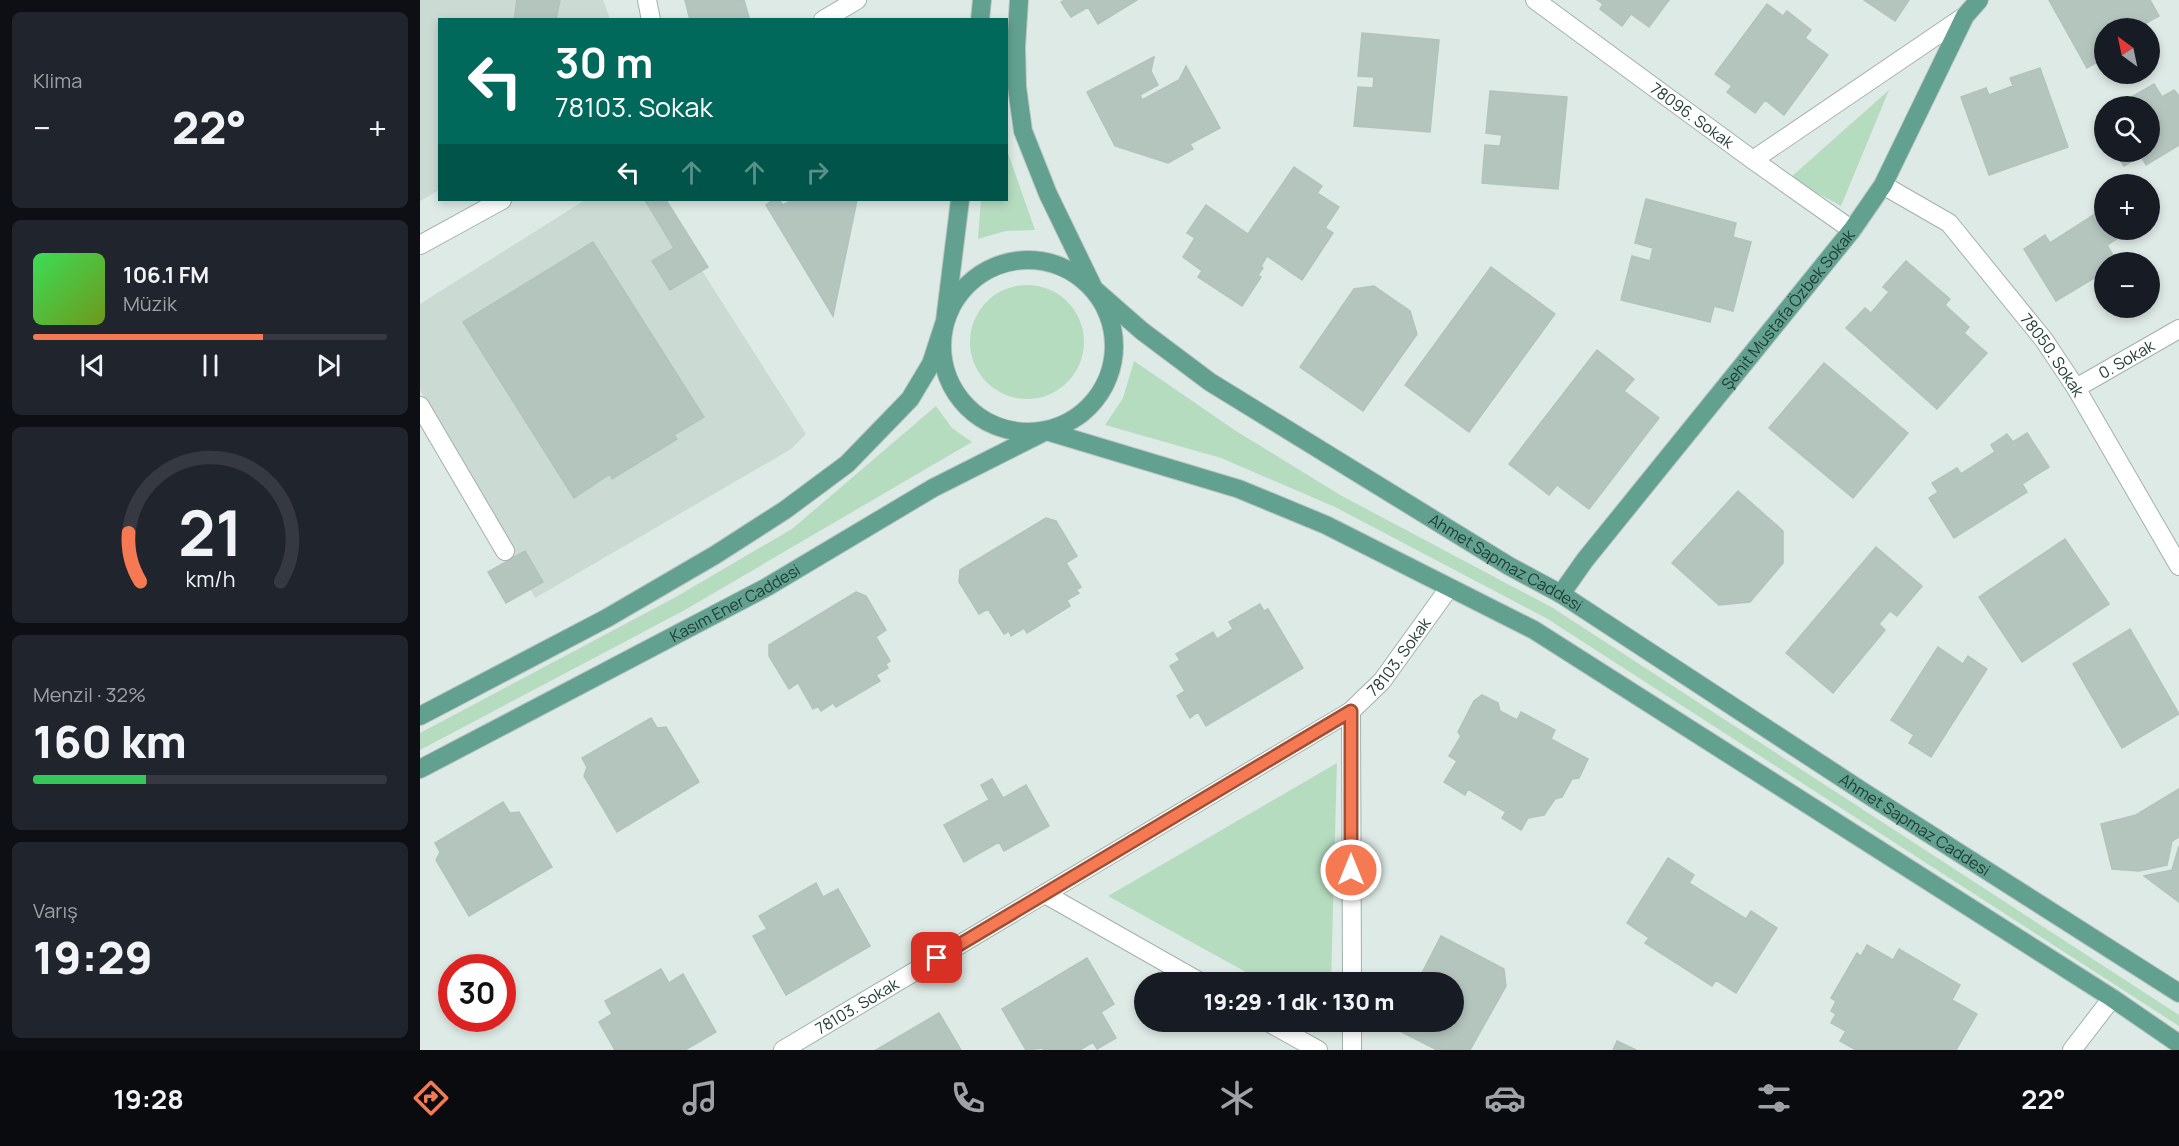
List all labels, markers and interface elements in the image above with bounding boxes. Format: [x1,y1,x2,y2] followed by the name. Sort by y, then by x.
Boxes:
[2094,18,2160,84] north arrow
[2094,18,2160,318] map controls
[555,33,653,91] text: 30 m
[456,42,534,120] icon: left
[33,67,82,94] text: Klima
[1646,77,1739,154] street label: 78096. Sokak
[555,88,713,125] text: 78103. Sokak
[172,96,247,158] text: 22°
[2094,96,2160,162] button: search
[33,105,51,150] text: −
[368,105,387,150] text: +
[612,156,645,189] icon: left
[675,156,708,189] icon: ahead
[738,156,771,189] icon: ahead
[801,156,834,189] icon: right
[2094,174,2160,240] button: +
[1716,224,1860,394] street label: Şehit Mustafa Özbek Sokak
[2094,252,2160,318] button: −
[123,260,209,290] text: 106.1 FM
[123,290,177,317] text: Müzik
[2016,309,2090,402] street label: 78050. Sokak
[2094,334,2159,384] street label: 0. Sokak
[76,349,109,382] icon: previous
[194,349,227,382] icon: pause
[312,349,345,382] icon: next
[178,489,242,575] text: 21
[1425,508,1587,616] street label: Ahmet Sapmaz Caddesi
[666,559,804,647] street label: Kasım Ener Caddesi
[185,564,235,593] text: km/h
[1362,612,1436,701] street label: 78103. Sokak
[33,681,146,708] text: Menzil · 32%
[33,710,187,772] text: 160 km
[1835,768,1995,881] street label: Ahmet Sapmaz Caddesi
[1319,838,1383,902] position arrow
[33,897,78,924] text: Varış
[33,926,153,988] text: 19:29
[911,932,962,983] pin
[920,941,953,974] icon: arrive
[438,954,516,1032] speed limit sign: 30
[811,972,904,1039] street label: 78103. Sokak
[1203,987,1395,1017] text: 19:29 · 1 dk · 130 m
[410,1077,452,1119] icon: directions
[679,1077,721,1119] icon: music
[947,1077,989,1119] icon: phone
[1216,1077,1258,1119] icon: climate
[1484,1077,1526,1119] icon: car
[1753,1077,1795,1119] icon: filters
[113,1080,184,1117] text: 19:28
[2021,1080,2066,1117] text: 22°

